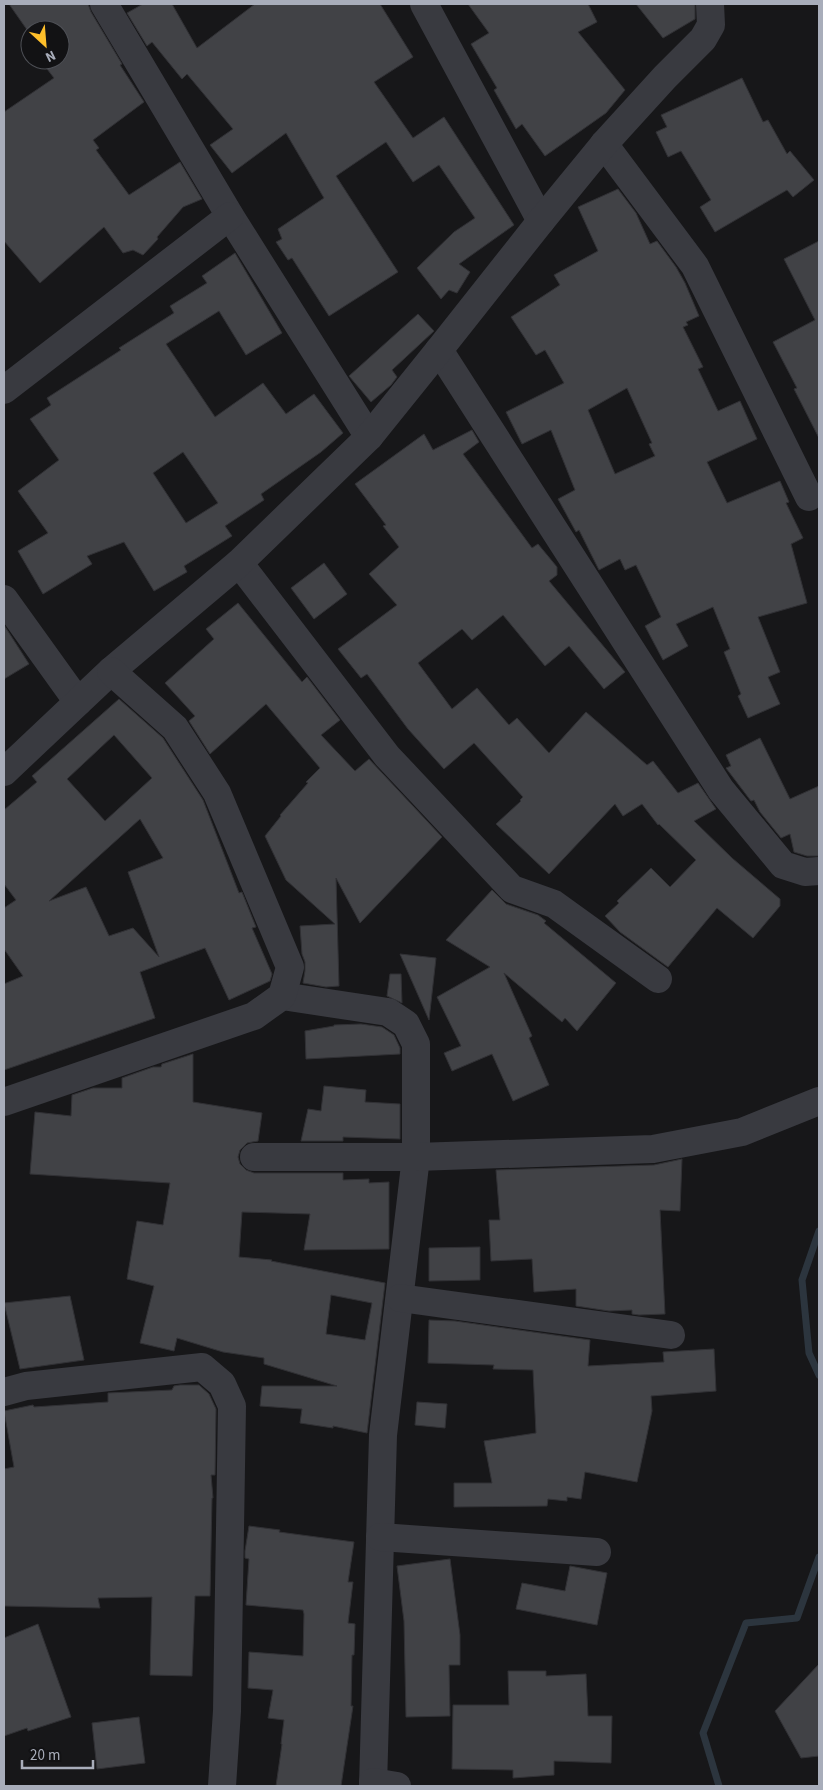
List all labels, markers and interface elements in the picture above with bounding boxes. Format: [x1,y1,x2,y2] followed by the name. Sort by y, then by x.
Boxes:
[20,20,70,70] north arrow
[42,45,59,67] text: N
[22,1738,94,1770] scale bar
[30,1745,60,1766] text: 20 m

